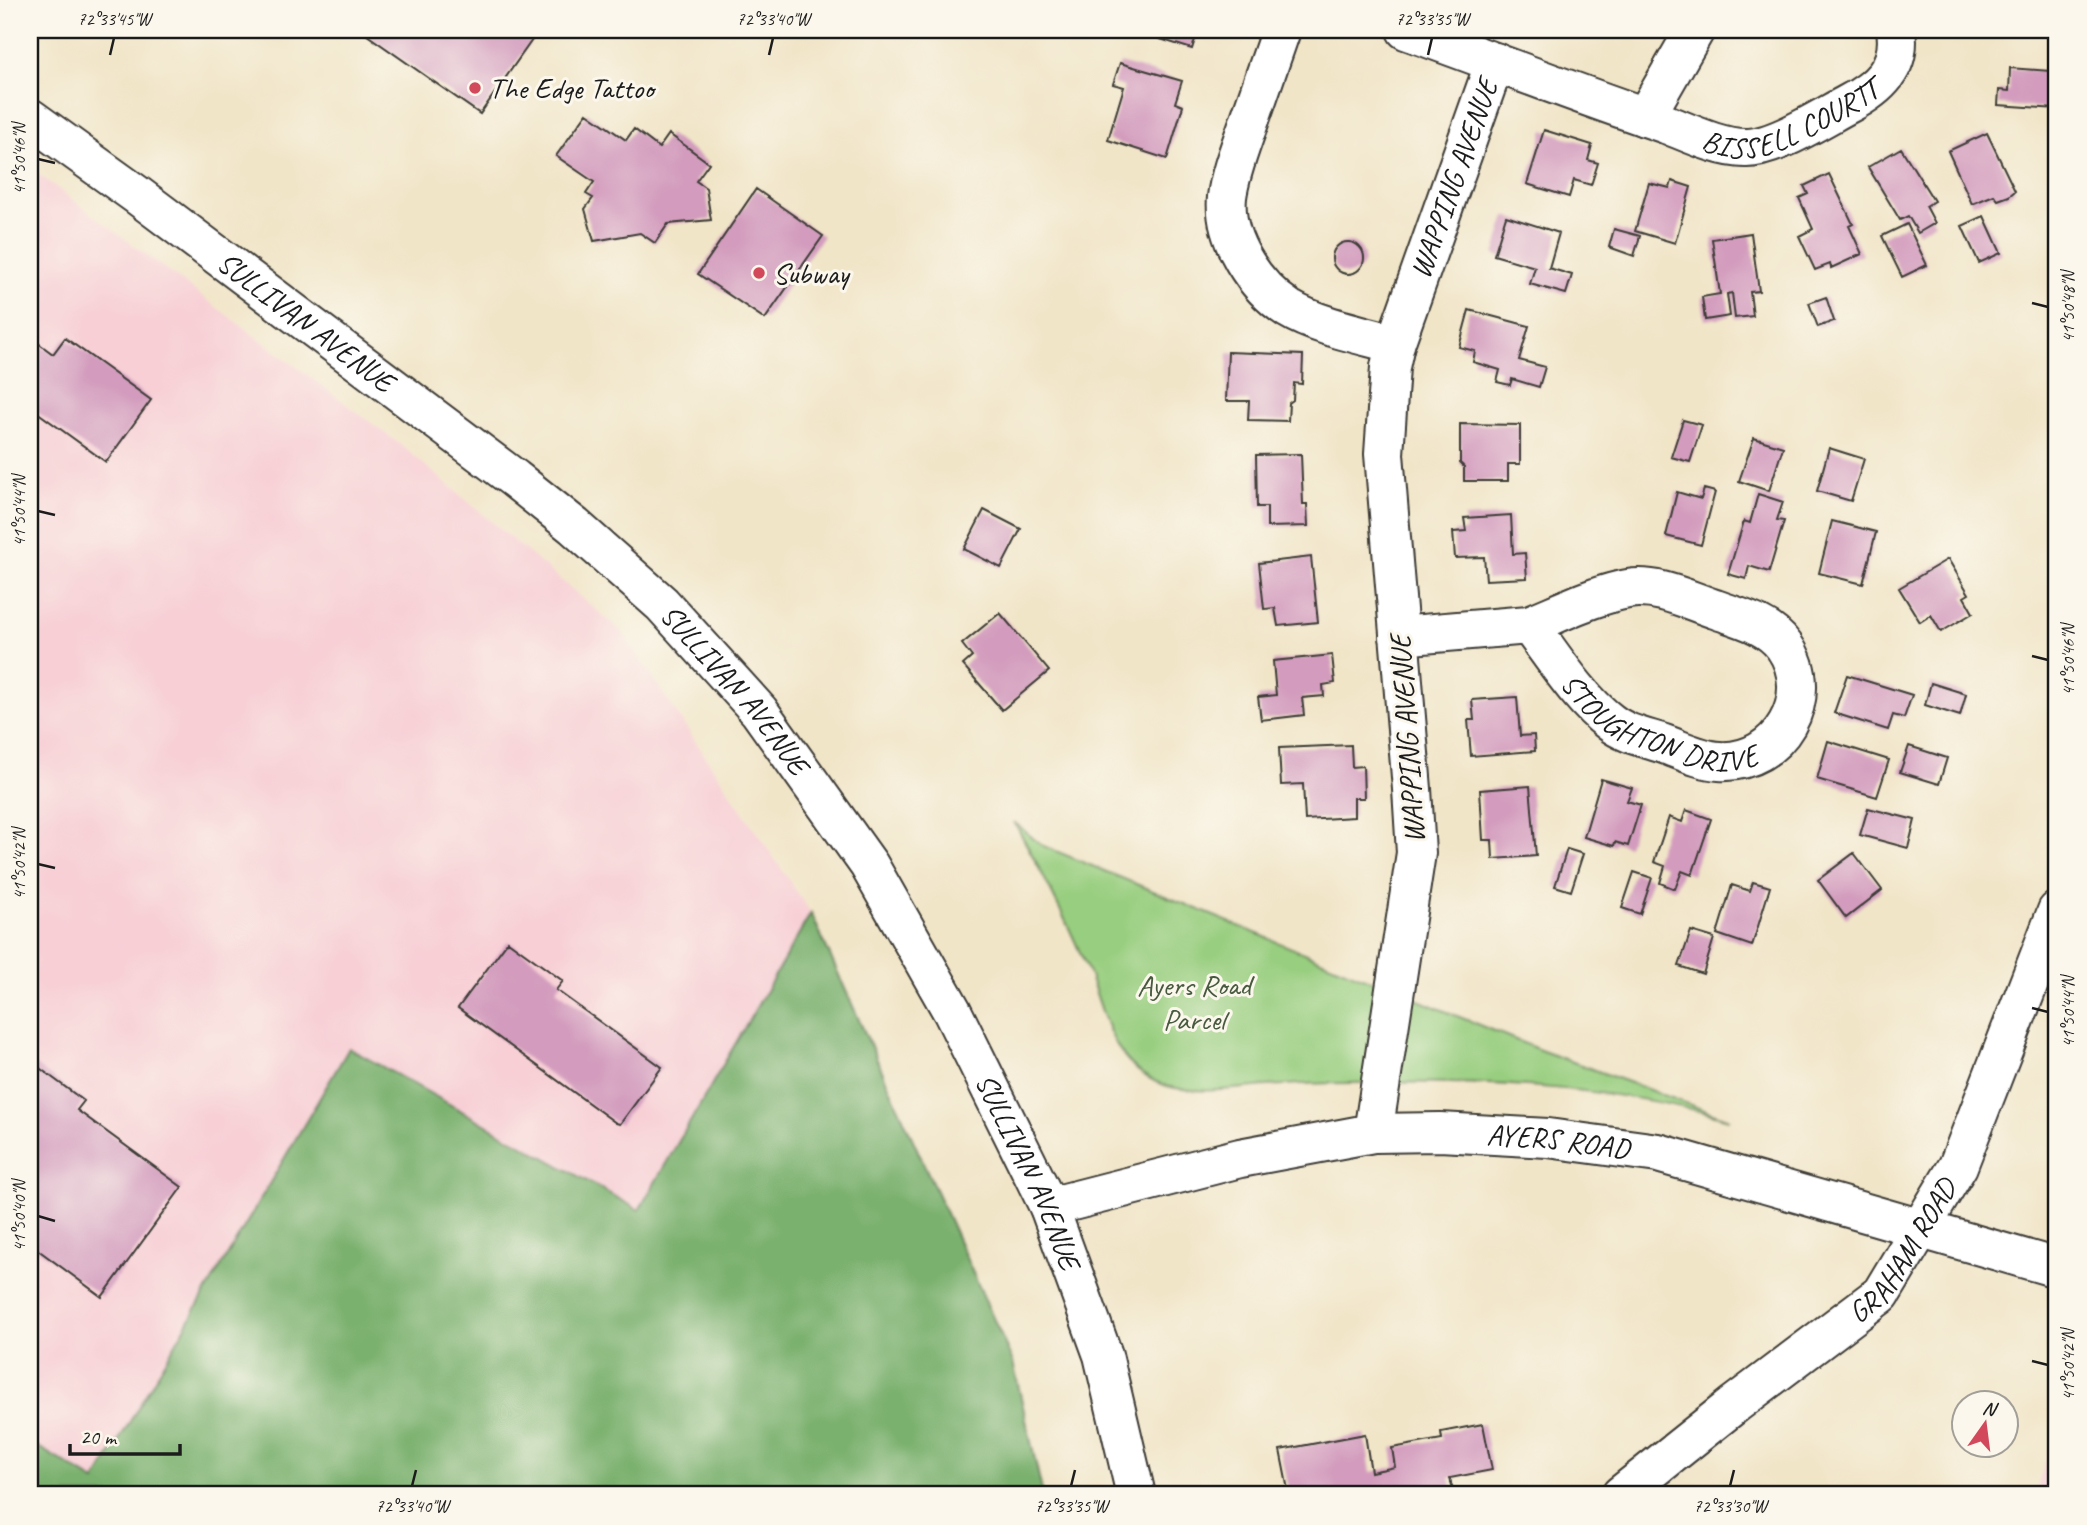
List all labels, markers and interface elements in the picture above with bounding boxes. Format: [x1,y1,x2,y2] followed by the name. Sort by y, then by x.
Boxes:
[77,8,154,30] text: 72°33'45"W
[736,8,813,30] text: 72°33'40"W
[1395,8,1472,30] text: 72°33'35"W
[1697,67,1893,168] street label: BISSELL COURTT
[489,69,657,107] place label: The Edge Tattoo
[1401,70,1508,283] street label: WAPPING AVENUE
[467,80,483,96] marker: The Edge Tattoo
[8,120,30,194] text: 41°50'46"N
[210,243,405,403] street label: SULLIVAN AVENUE
[773,254,851,292] place label: Subway
[751,265,767,281] marker: Subway
[2057,268,2079,342] text: 41°50'48"N
[8,472,30,546] text: 41°50'44"N
[652,596,820,785] street label: SULLIVAN AVENUE
[2057,621,2079,695] text: 41°50'46"N
[1381,630,1433,844] street label: WAPPING AVENUE
[1553,666,1767,781] street label: STOUGHTON DRIVE
[8,825,30,899] text: 41°50'42"N
[1137,966,1255,1038] park label: Ayers Road Parcel
[2057,973,2079,1047] text: 41°50'44"N
[967,1067,1090,1278] street label: SULLIVAN AVENUE
[1486,1116,1634,1168] street label: AYERS ROAD
[1841,1170,1966,1331] street label: GRAHAM ROAD
[8,1177,30,1251] text: 41°50'40"N
[2057,1326,2079,1400] text: 41°50'42"N
[1951,1388,2021,1458] north arrow
[1980,1395,2001,1422] text: N
[70,1413,180,1457] scale bar
[80,1424,118,1450] text: 20 m
[375,1495,452,1517] text: 72°33'40"W
[1034,1495,1111,1517] text: 72°33'35"W
[1693,1495,1770,1517] text: 72°33'30"W

